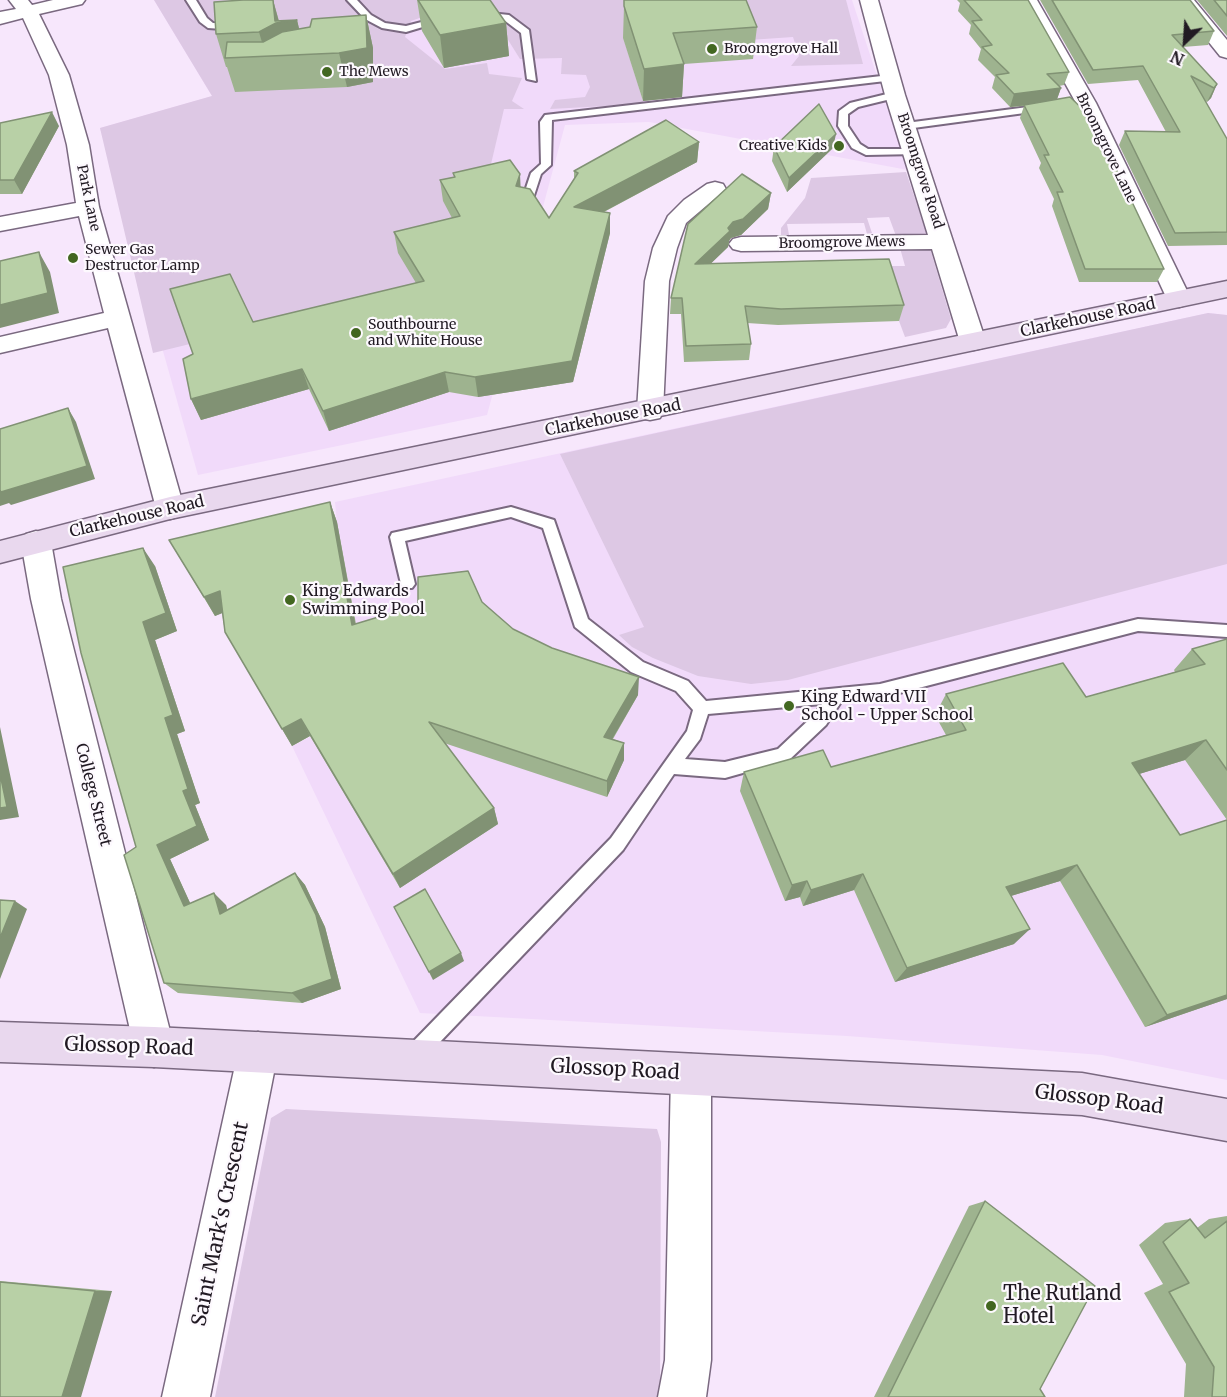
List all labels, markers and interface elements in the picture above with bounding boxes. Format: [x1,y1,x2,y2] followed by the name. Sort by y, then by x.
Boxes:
[1155,12,1215,72] north arrow
[724,41,838,57] place label: Broomgrove Hall
[705,42,719,56] marker: Broomgrove Hall
[1167,47,1187,70] text: N
[339,64,409,80] place label: The Mews
[320,65,334,79] marker: The Mews
[1072,90,1140,206] street label: Broomgrove Lane
[893,111,947,231] street label: Broomgrove Road
[739,138,827,154] place label: Creative Kids
[832,139,846,153] marker: Creative Kids
[73,163,103,233] street label: Park Lane
[779,233,905,253] street label: Broomgrove Mews
[85,242,200,274] place label: Sewer Gas Destructor Lamp
[66,251,80,265] marker: Sewer Gas Destructor Lamp
[1019,294,1157,342] street label: Clarkehouse Road
[368,317,482,350] place label: Southbourne and White House
[349,326,363,340] marker: Southbourne and White House
[544,395,682,441] street label: Clarkehouse Road
[68,492,206,542] street label: Clarkehouse Road
[302,581,425,619] place label: King Edwards Swimming Pool
[283,593,297,607] marker: King Edwards Swimming Pool
[801,687,973,725] place label: King Edward VII School - Upper School
[782,699,796,713] marker: King Edward VII School - Upper School
[71,742,115,848] street label: College Street
[64,1033,194,1061] street label: Glossop Road
[550,1055,680,1085] street label: Glossop Road
[1033,1080,1165,1120] street label: Glossop Road
[188,1120,254,1328] street label: Saint Mark's Crescent
[1003,1282,1121,1329] place label: The Rutland Hotel
[984,1299,998,1313] marker: The Rutland Hotel

